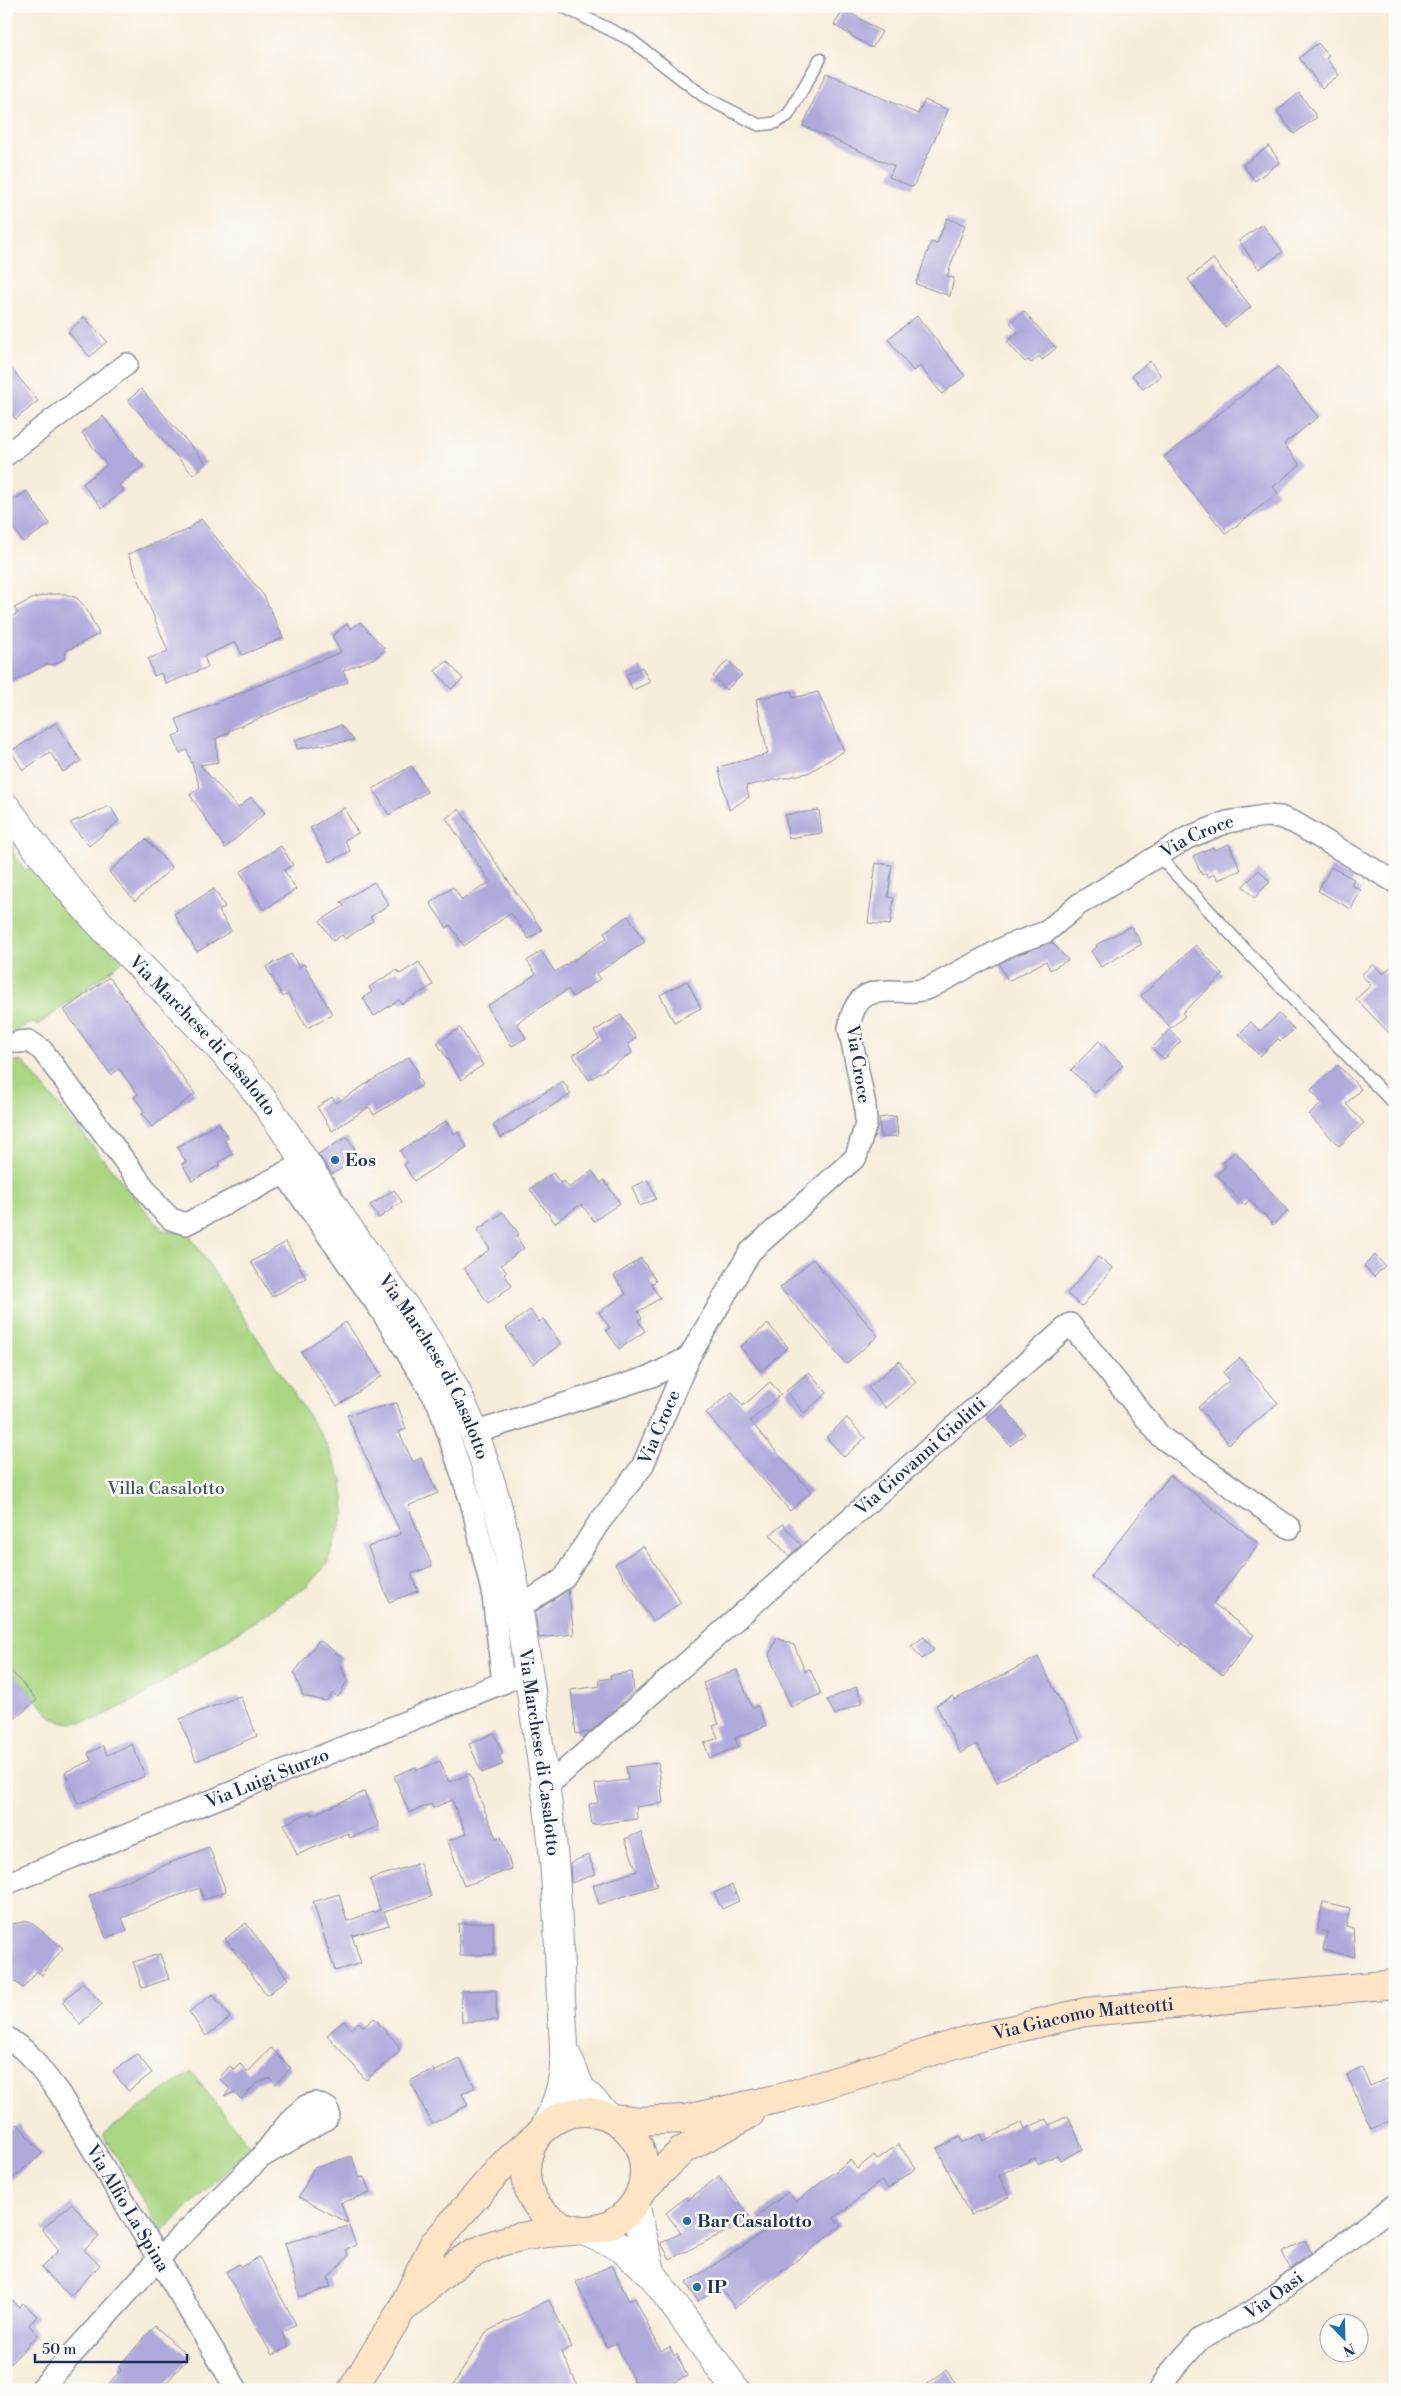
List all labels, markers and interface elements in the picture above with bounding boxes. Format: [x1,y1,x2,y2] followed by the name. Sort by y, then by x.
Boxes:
[1155,810,1235,864] street label: Via Croce
[124,949,282,1120] street label: Via Marchese di Casalotto
[840,1022,876,1105] street label: Via Croce
[345,1149,376,1172] place label: Eos
[329,1154,341,1166] marker: Eos
[373,1269,494,1462] street label: Via Marchese di Casalotto
[633,1386,685,1469] street label: Via Croce
[849,1392,991,1521] street label: Via Giovanni Giolitti
[106,1477,225,1500] park label: Villa Casalotto
[513,1646,565,1857] street label: Via Marchese di Casalotto
[201,1743,332,1814] street label: Via Luigi Sturzo
[990,1993,1175,2045] street label: Via Giacomo Matteotti
[80,2139,175,2277] street label: Via Alfio La Spina
[697,2210,812,2233] place label: Bar Casalotto
[681,2215,693,2227] marker: Bar Casalotto
[1240,2266,1308,2325] street label: Via Oasi
[707,2276,727,2299] place label: IP
[691,2281,703,2293] marker: IP
[1318,2314,1368,2364] north arrow
[35,2331,188,2363] scale bar
[1340,2339,1357,2359] text: N
[42,2340,76,2359] text: 50 m

